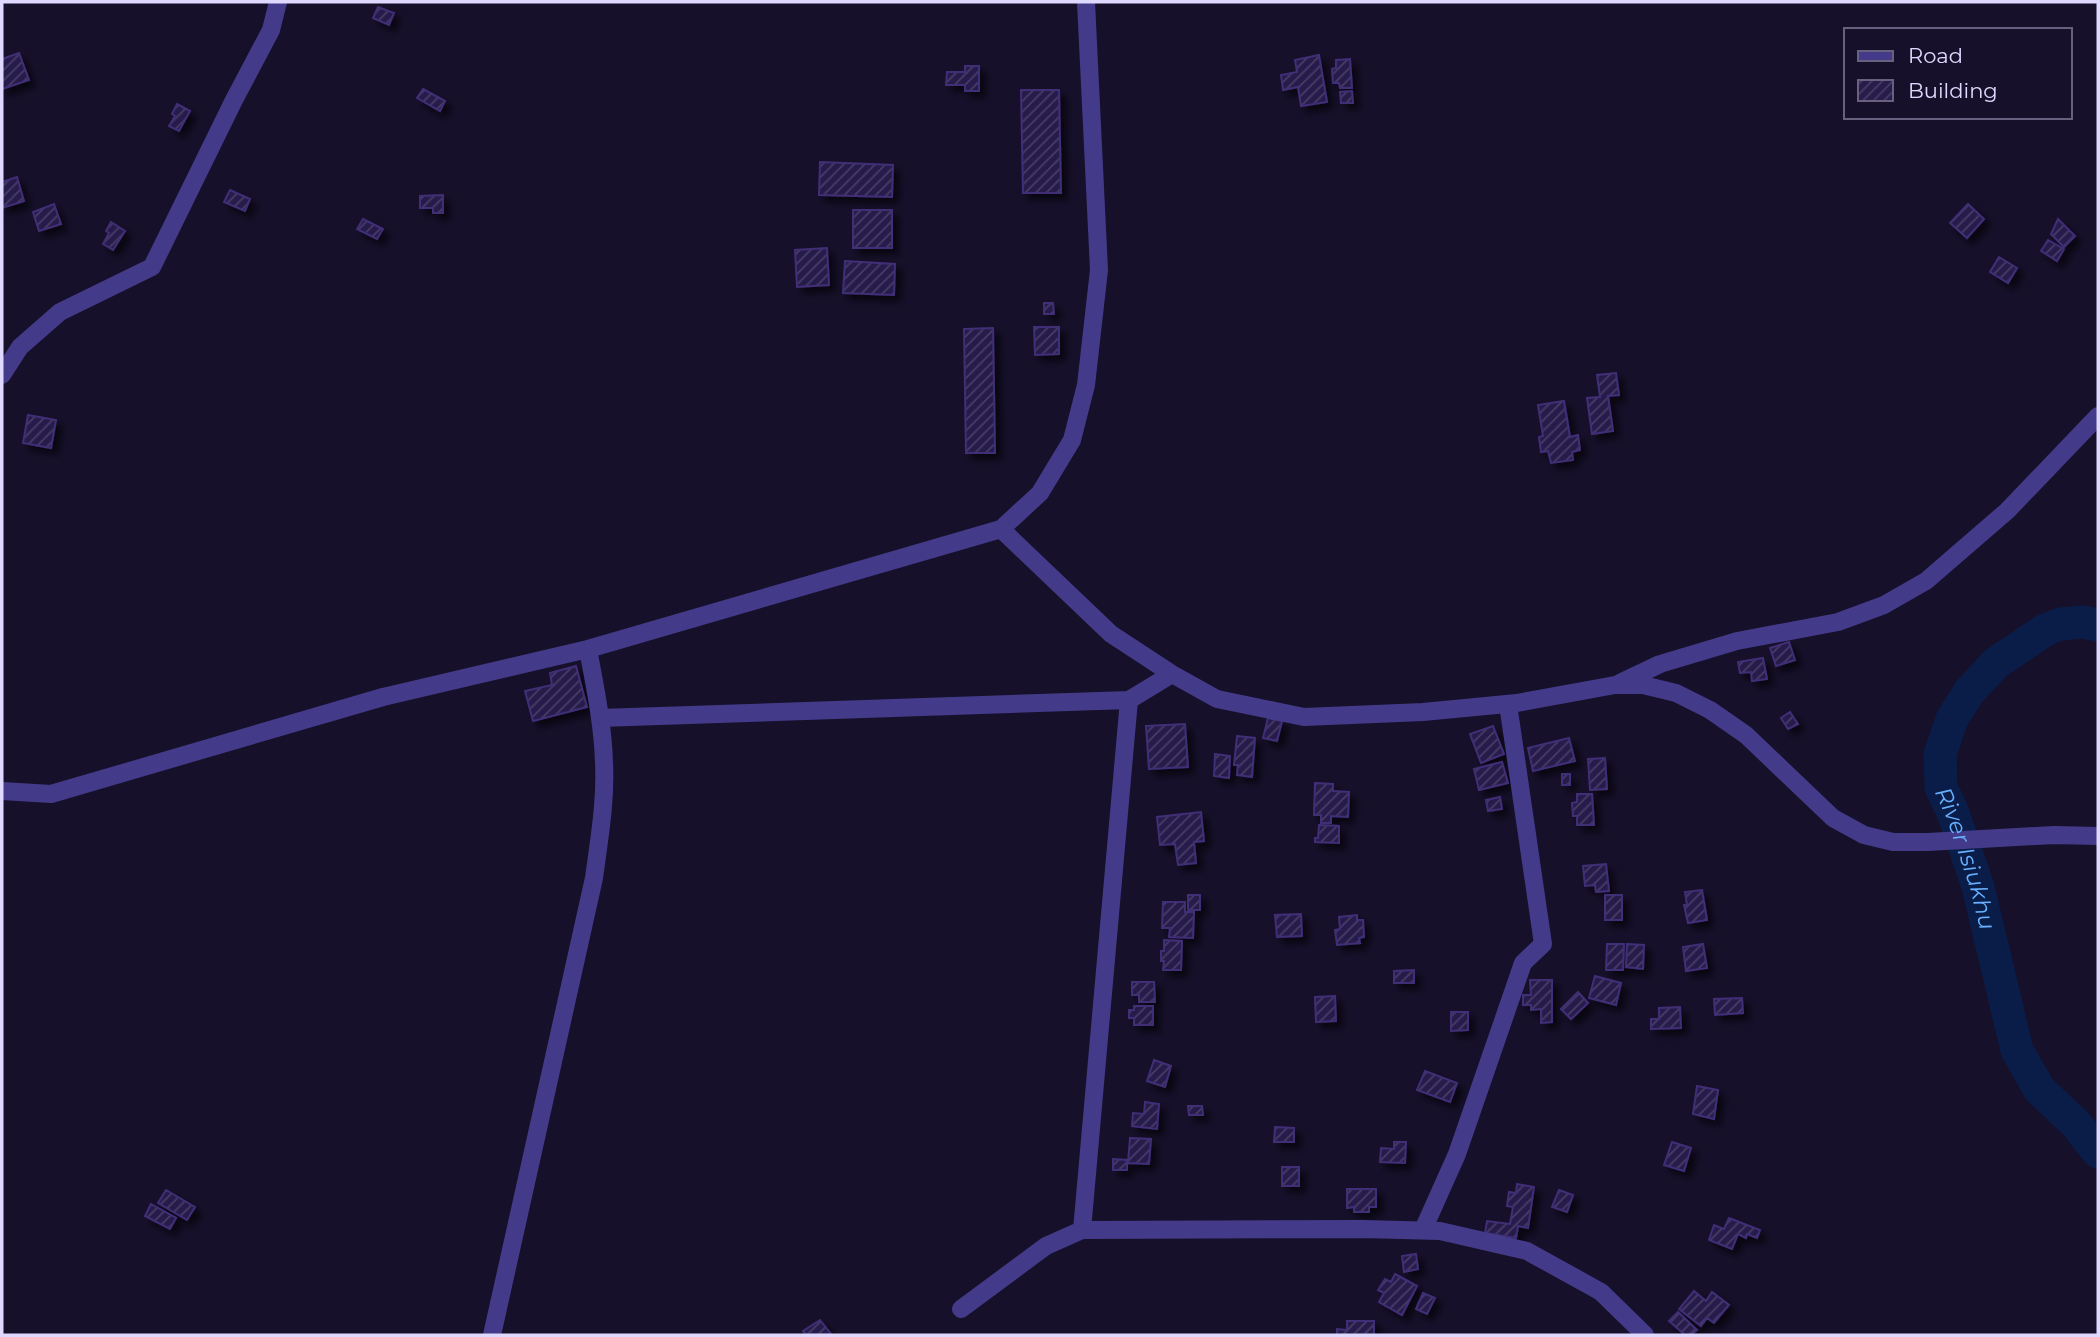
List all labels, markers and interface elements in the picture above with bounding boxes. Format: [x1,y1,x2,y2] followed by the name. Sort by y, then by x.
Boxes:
[1844,28,2072,119] legend
[1908,43,1963,68] text: Road
[1908,78,1998,103] text: Building
[1929,782,2002,932] water label: River Isiukhu

